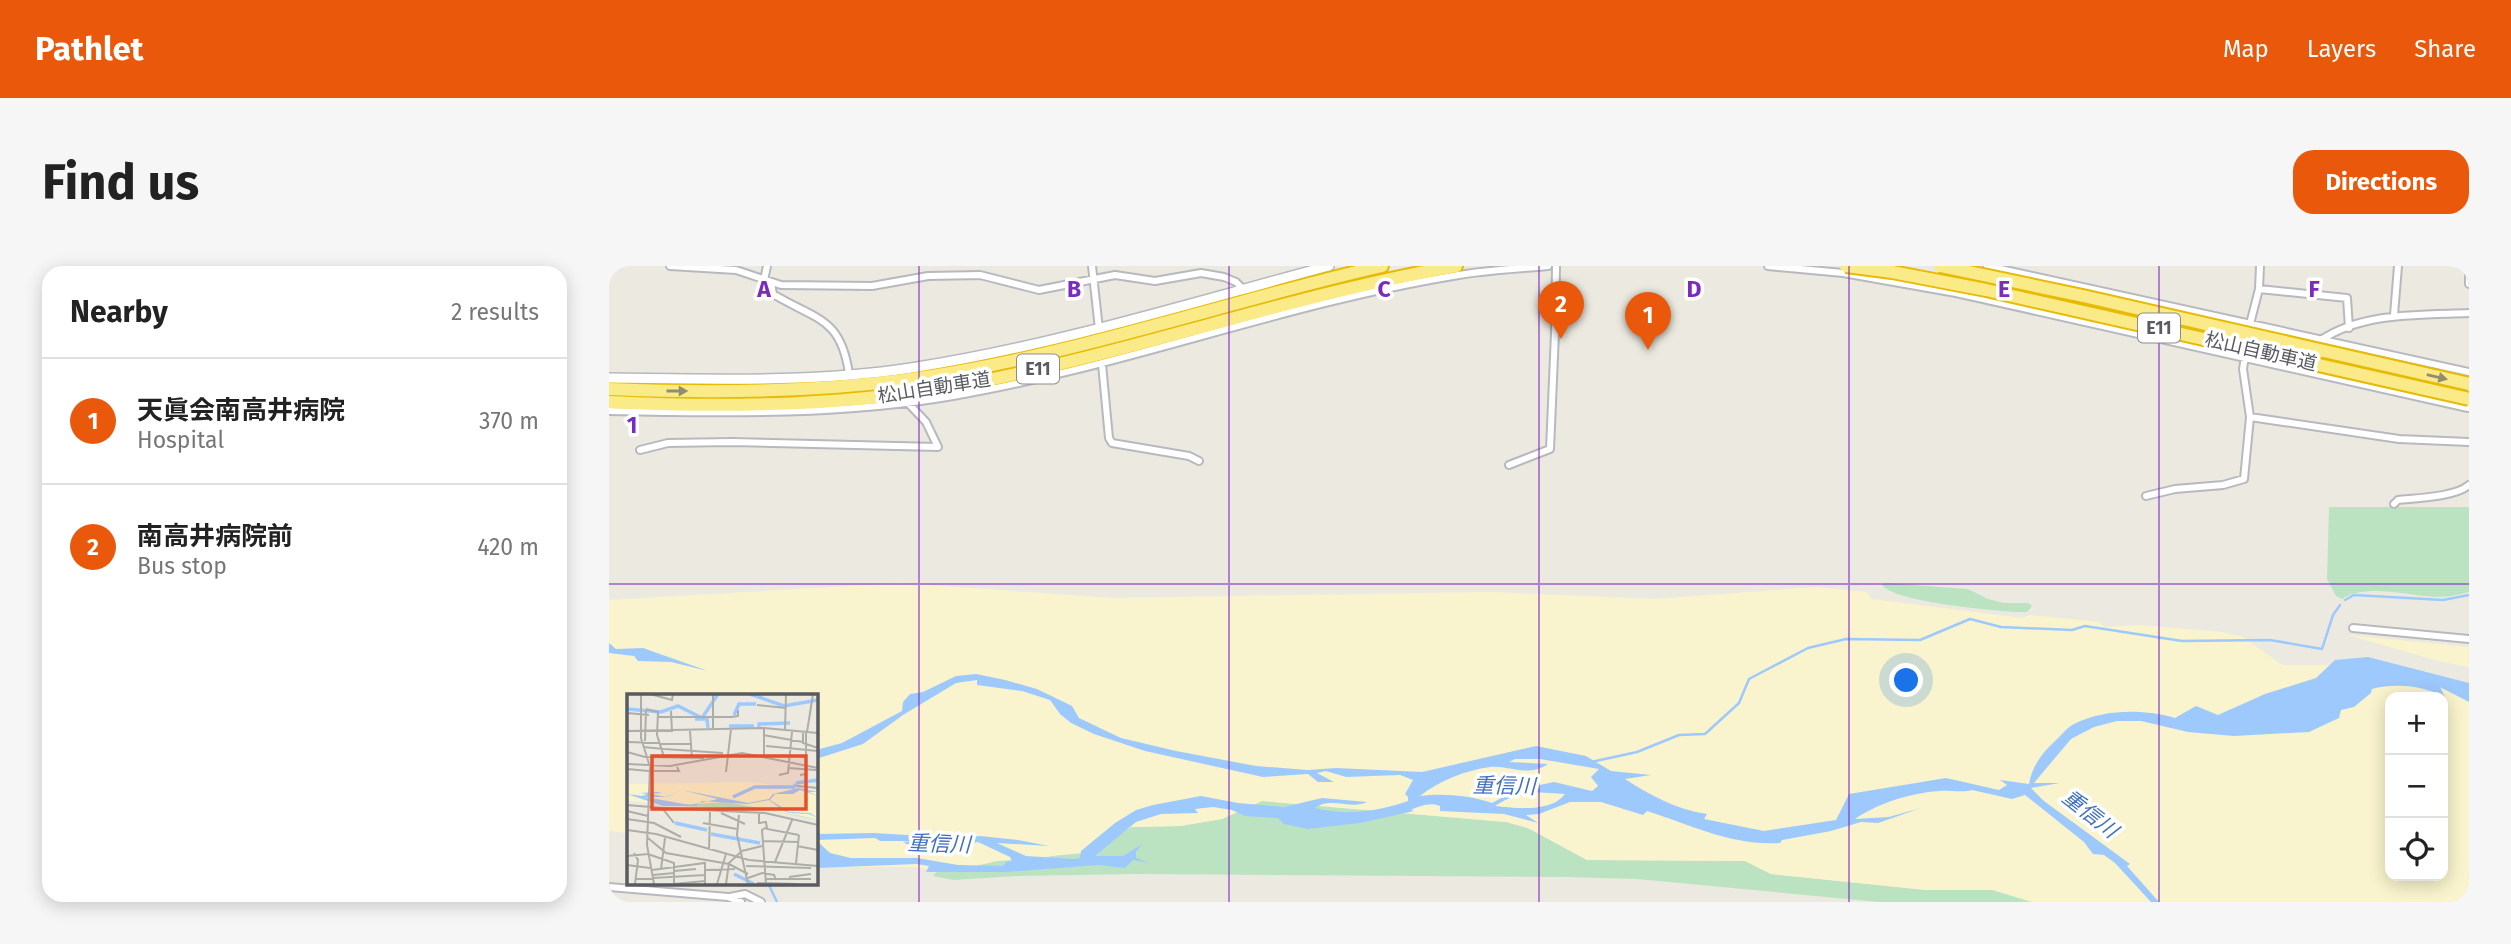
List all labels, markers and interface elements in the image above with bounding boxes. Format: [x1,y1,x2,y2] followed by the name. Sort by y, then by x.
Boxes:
[35,29,144,69] text: Pathlet
[2223,35,2269,63] text: Map
[2307,35,2376,63] text: Layers
[2414,35,2476,63] text: Share
[2293,150,2469,214] button: Directions
[42,153,199,212] text: Find us
[756,275,771,303] text: A
[1067,275,1081,303] text: B
[1377,275,1391,303] text: C
[1687,275,1702,303] text: D
[1998,275,2010,303] text: E
[2308,275,2320,303] text: F
[1538,281,1584,339] pin: 2
[1625,292,1671,350] pin: 1
[70,294,168,330] text: Nearby
[451,298,539,326] text: 2 results
[2138,314,2180,342] road number: E11
[2203,327,2319,376] street label: 松山自動車道
[1017,354,1059,384] road number: E11
[876,367,992,408] street label: 松山自動車道
[2426,372,2448,383] one-way arrow
[666,385,688,397] one-way arrow
[137,395,345,426] text: 天眞会南高井病院
[88,407,98,435] text: 1
[479,407,539,435] text: 370 m
[627,411,637,439] text: 1
[137,426,224,454] text: Hospital
[137,521,293,552] text: 南高井病院前
[87,533,99,561] text: 2
[477,533,539,561] text: 420 m
[137,552,227,580] text: Bus stop
[1889,663,1923,697] your location
[2385,692,2448,881] map controls
[2385,692,2448,755] button: +
[627,694,817,884] inset map
[2385,755,2448,818] button: −
[1472,772,1538,800] water label: 重信川
[2057,784,2124,845] water label: 重信川
[2385,818,2448,881] button: locate
[907,830,973,858] water label: 重信川

